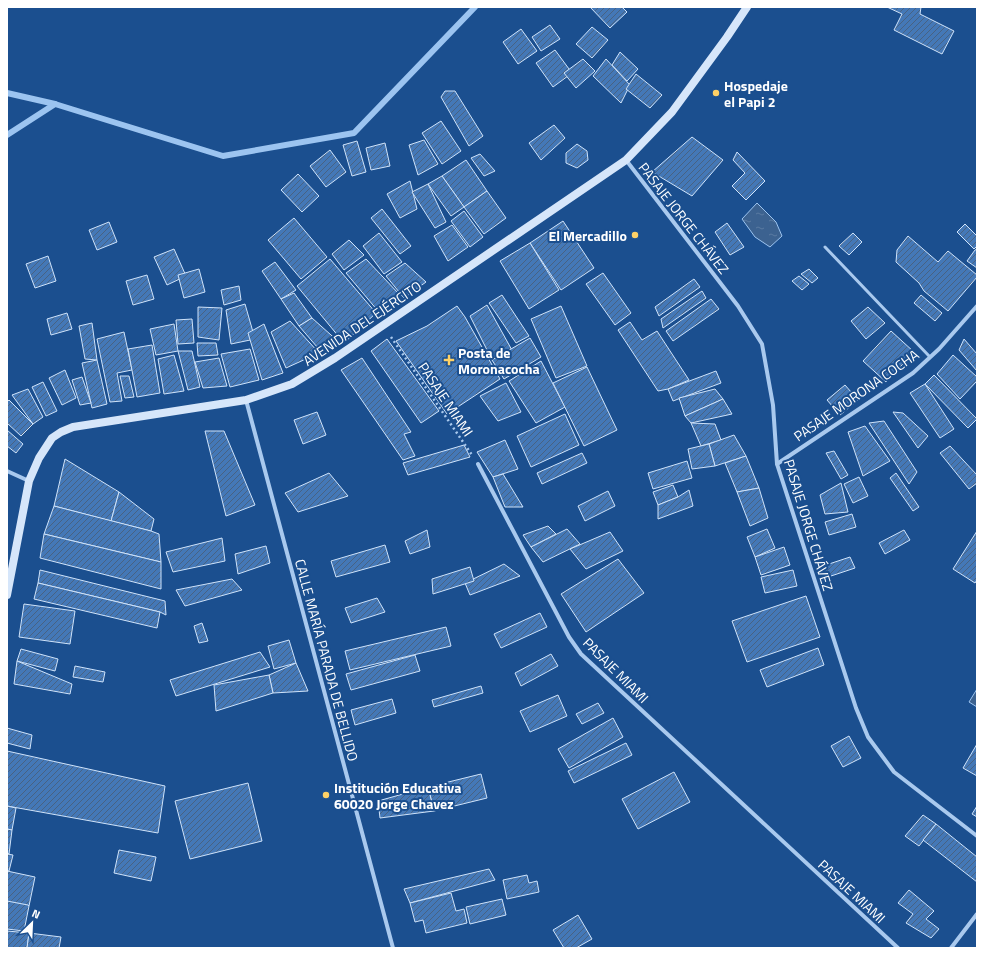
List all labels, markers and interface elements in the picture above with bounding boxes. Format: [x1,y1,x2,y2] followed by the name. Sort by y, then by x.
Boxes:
[724,75,788,112] place label: Hospedaje el Papi 2
[711,88,721,98] marker: Hospedaje el Papi 2
[634,158,734,278] street label: PASAJE JORGE CHÁVEZ
[548,225,627,246] place label: El Mercadillo
[630,230,640,240] marker: El Mercadillo
[298,275,426,371] street label: AVENIDA DEL EJÉRCITO
[458,342,540,379] place label: Posta de Moronacocha
[789,343,923,446] street label: PASAJE MORONA COCHA
[443,354,455,366] marker: Posta de Moronacocha
[413,358,479,440] street label: PASAJE MIAMI
[779,457,839,593] street label: PASAJE JORGE CHÁVEZ
[290,557,364,763] street label: CALLE MARÍA PARADA DE BELLIDO
[578,632,654,708] street label: PASAJE MIAMI
[334,777,461,814] place label: Institución Educativa 60020 Jorge Chavez
[321,790,331,800] marker: Institución Educativa 60020 Jorge Chavez
[814,854,890,928] street label: PASAJE MIAMI
[12,903,52,943] north arrow
[29,905,43,923] text: N

